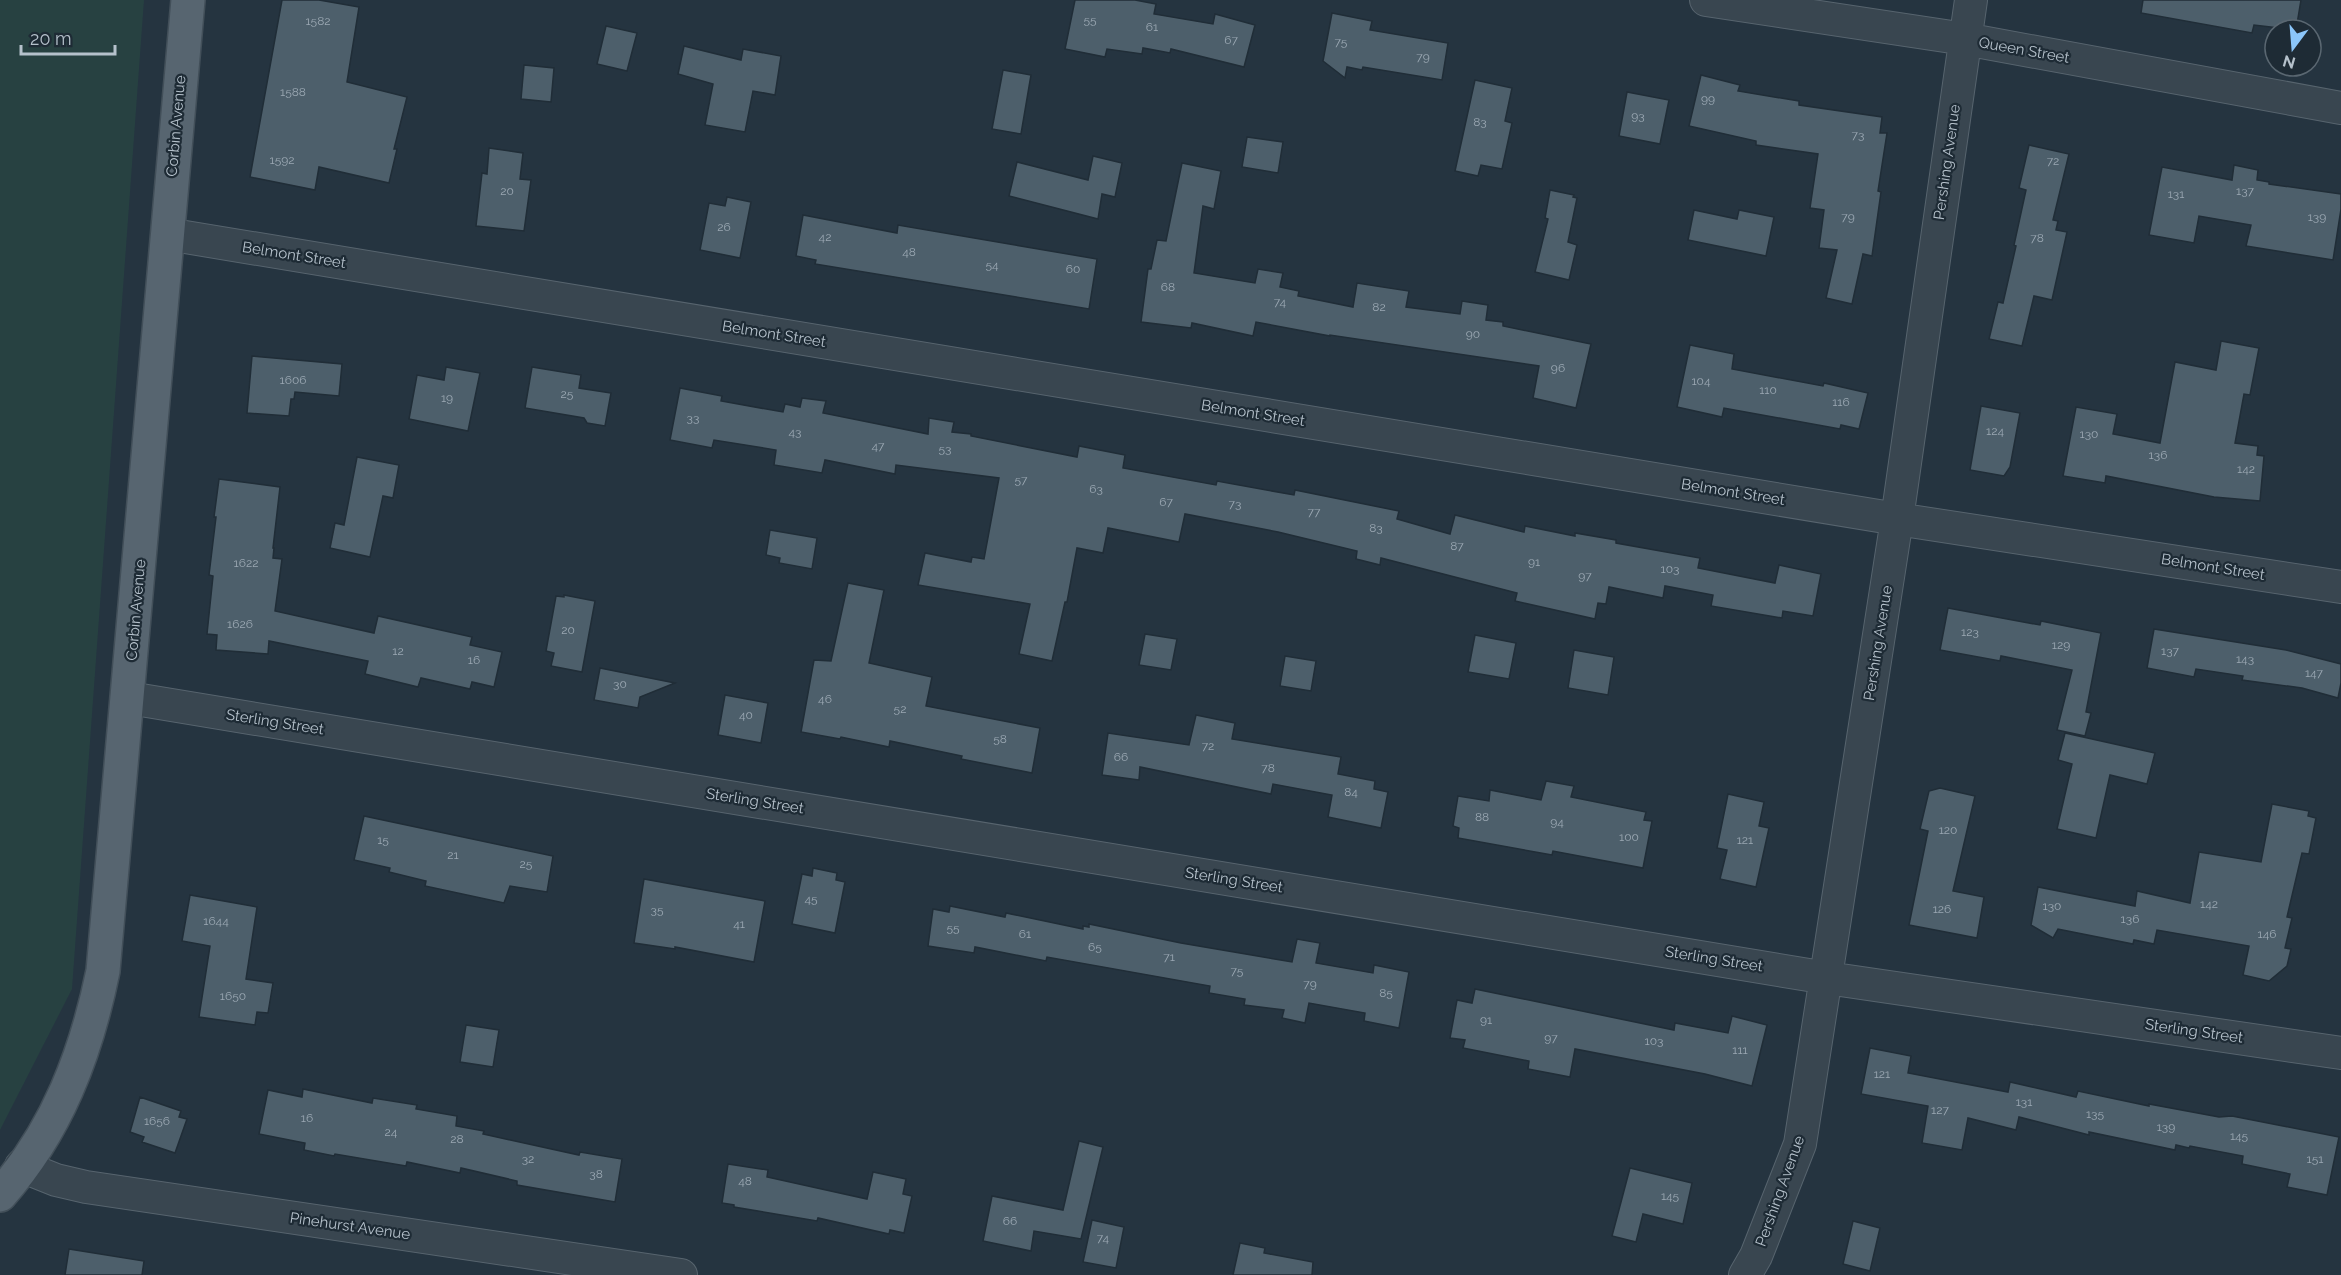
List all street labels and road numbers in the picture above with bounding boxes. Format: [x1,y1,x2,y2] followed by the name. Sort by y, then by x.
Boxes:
[1977,33,2071,67] street label: Queen Street
[163,74,189,177] street label: Corbin Avenue
[1930,103,1964,221] street label: Pershing Avenue
[241,238,347,272] street label: Belmont Street
[721,317,827,351] street label: Belmont Street
[1200,396,1306,430] street label: Belmont Street
[1680,475,1786,509] street label: Belmont Street
[2160,550,2266,584] street label: Belmont Street
[123,558,149,661] street label: Corbin Avenue
[1860,584,1896,702] street label: Pershing Avenue
[225,705,325,739] street label: Sterling Street
[705,784,805,818] street label: Sterling Street
[1184,863,1284,897] street label: Sterling Street
[1664,942,1764,976] street label: Sterling Street
[2144,1015,2244,1047] street label: Sterling Street
[1752,1133,1808,1249] street label: Pershing Avenue
[289,1209,412,1243] street label: Pinehurst Avenue

